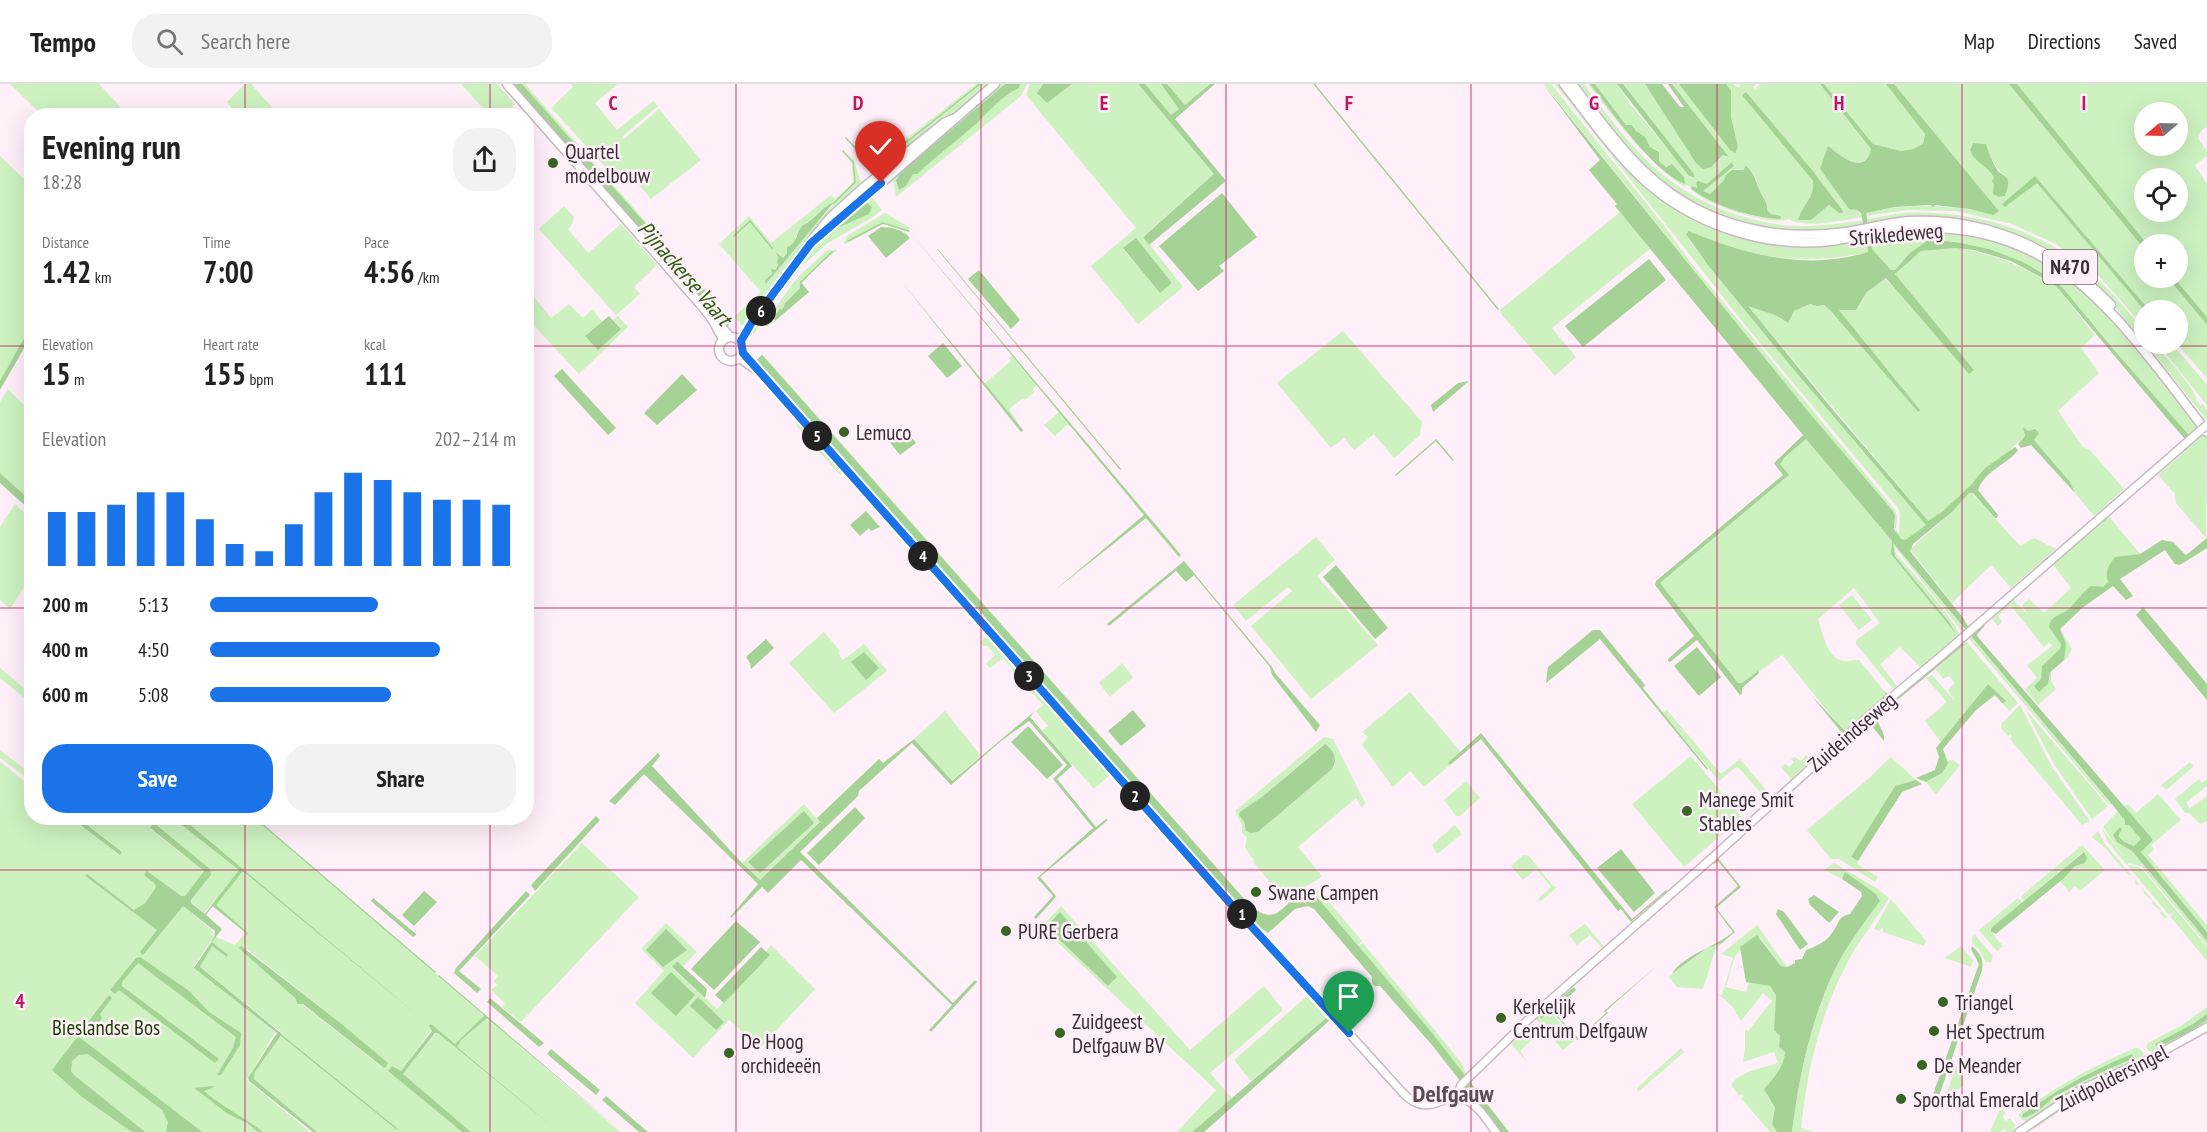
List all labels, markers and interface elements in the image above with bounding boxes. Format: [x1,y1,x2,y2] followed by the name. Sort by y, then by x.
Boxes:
[132,14,552,68] search box
[30,23,96,60] text: Tempo
[153,25,186,58] icon: search
[201,27,290,55] text: Search here
[1964,28,1995,55] text: Map
[2028,28,2101,55] text: Directions
[2134,28,2177,55] text: Saved
[608,90,618,116] text: C
[853,90,864,116] text: D
[1100,90,1108,116] text: E
[1345,90,1353,116] text: F
[1589,90,1599,116] text: G
[1834,90,1844,116] text: H
[2082,90,2086,116] text: I
[2134,102,2188,156] north arrow
[2134,102,2188,354] map controls
[855,121,906,183] pin
[42,125,181,168] text: Evening run
[453,128,516,191] button: share
[864,130,897,163] icon: check
[565,138,651,189] place label: Quartel modelbouw
[546,156,560,170] marker: Quartel modelbouw
[2134,168,2188,222] button: locate
[42,169,82,195] text: 18:28
[632,215,740,333] water label: Pijnackerse Vaart
[1848,216,1944,252] street label: Strikledeweg
[42,232,89,252] text: Distance
[203,232,231,252] text: Time
[364,232,389,252] text: Pace
[2134,234,2188,288] button: +
[2043,250,2097,284] road number: N470
[42,252,91,291] text: 1.42
[203,252,254,291] text: 7:00
[364,252,415,291] text: 4:56
[91,267,111,287] text: km
[415,267,439,287] text: /km
[746,296,776,326] pin: 6
[2134,300,2188,354] button: −
[757,301,765,321] text: 6
[42,334,93,354] text: Elevation
[203,334,259,354] text: Heart rate
[364,334,386,354] text: kcal
[42,354,71,393] text: 15
[203,354,246,393] text: 155
[364,354,407,393] text: 111
[71,369,85,389] text: m
[246,369,274,389] text: bpm
[856,419,911,446] place label: Lemuco
[802,421,832,451] pin: 5
[837,425,851,439] marker: Lemuco
[42,426,106,452] text: Elevation
[434,426,516,452] text: 202–214 m
[813,426,821,446] text: 5
[908,541,938,571] pin: 4
[919,546,927,566] text: 4
[42,592,88,618] text: 200 m
[138,592,169,618] text: 5:13
[42,637,88,663] text: 400 m
[138,637,169,663] text: 4:50
[1014,661,1044,691] pin: 3
[1025,666,1033,686] text: 3
[42,682,88,708] text: 600 m
[138,682,169,708] text: 5:08
[1802,686,1902,778] street label: Zuideindseweg
[42,744,273,813] button: Save
[285,744,516,813] button: Share
[1120,781,1150,811] pin: 2
[1131,786,1139,806] text: 2
[1699,786,1794,837] place label: Manege Smit Stables
[1680,804,1694,818] marker: Manege Smit Stables
[1268,879,1379,906] place label: Swane Campen
[1249,885,1263,899] marker: Swane Campen
[1227,899,1257,929] pin: 1
[1238,904,1246,924] text: 1
[1018,918,1119,945] place label: PURE Gerbera
[999,924,1013,938] marker: PURE Gerbera
[1323,971,1374,1033] pin
[1332,980,1365,1013] icon: arrive
[15,988,25,1014] text: 4
[1955,989,2013,1016] place label: Triangel
[1513,993,1648,1044] place label: Kerkelijk Centrum Delfgauw
[1936,995,1950,1009] marker: Triangel
[1072,1008,1165,1059] place label: Zuidgeest Delfgauw BV
[1494,1011,1508,1025] marker: Kerkelijk Centrum Delfgauw
[52,1014,160,1041] park label: Bieslandse Bos
[1946,1018,2045,1045] place label: Het Spectrum
[1927,1024,1941,1038] marker: Het Spectrum
[1053,1026,1067,1040] marker: Zuidgeest Delfgauw BV
[741,1028,821,1079] place label: De Hoog orchideeën
[2052,1038,2172,1118] street label: Zuidpoldersingel
[722,1046,736,1060] marker: De Hoog orchideeën
[1934,1052,2022,1079] place label: De Meander
[1915,1058,1929,1072] marker: De Meander
[1413,1078,1494,1109] district label: Delfgauw
[1913,1086,2039,1113] place label: Sporthal Emerald
[1894,1092,1908,1106] marker: Sporthal Emerald

